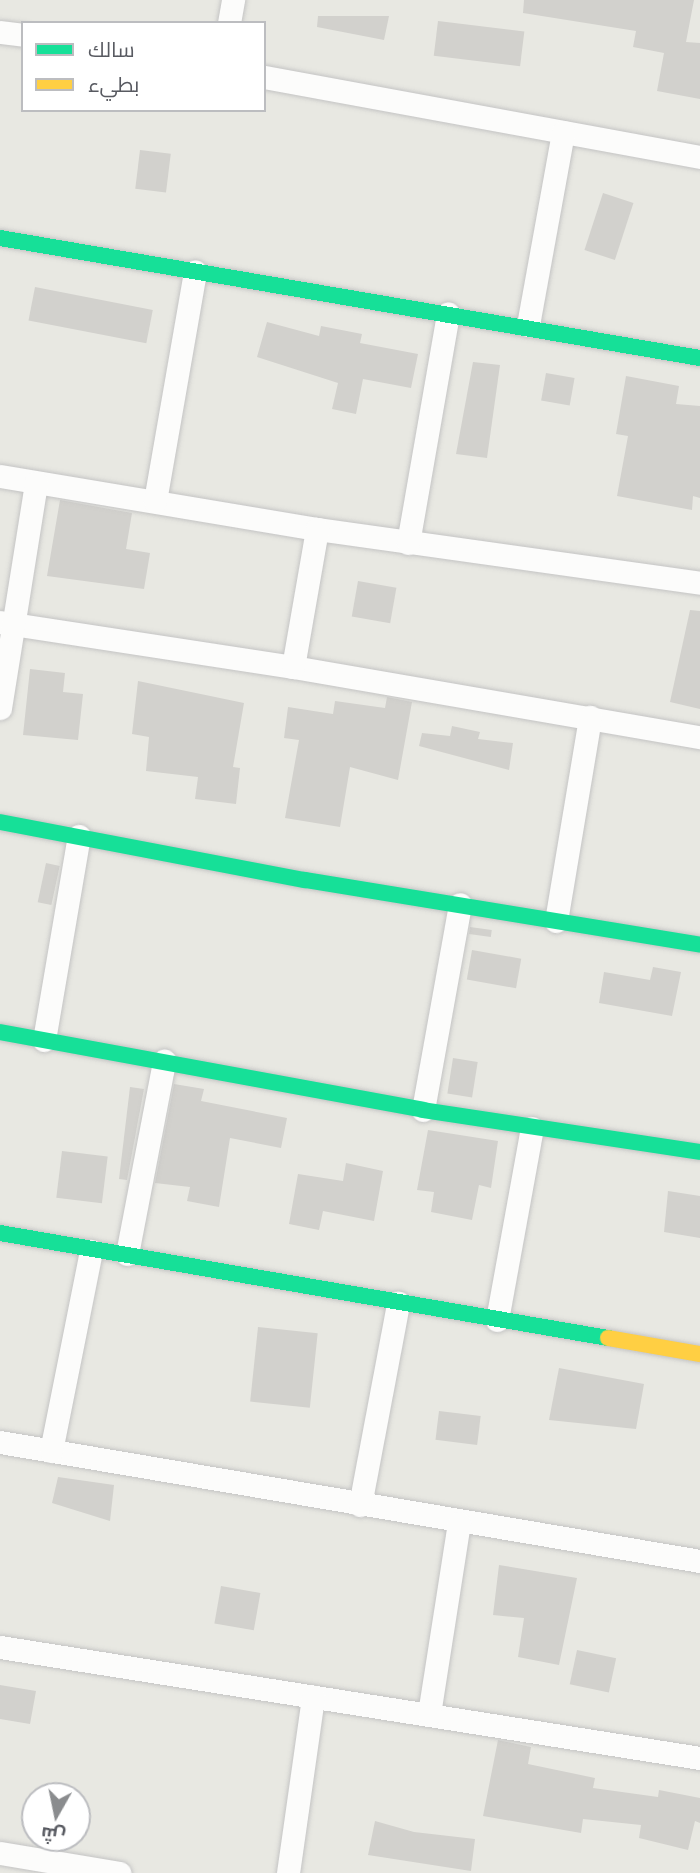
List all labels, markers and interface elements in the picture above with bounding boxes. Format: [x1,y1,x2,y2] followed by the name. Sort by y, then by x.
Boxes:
[21,21,266,112] legend
[88,37,135,61] text: سالك
[88,72,139,96] text: بطيء
[21,1782,91,1852] north arrow
[39,1823,67,1849] text: ش

